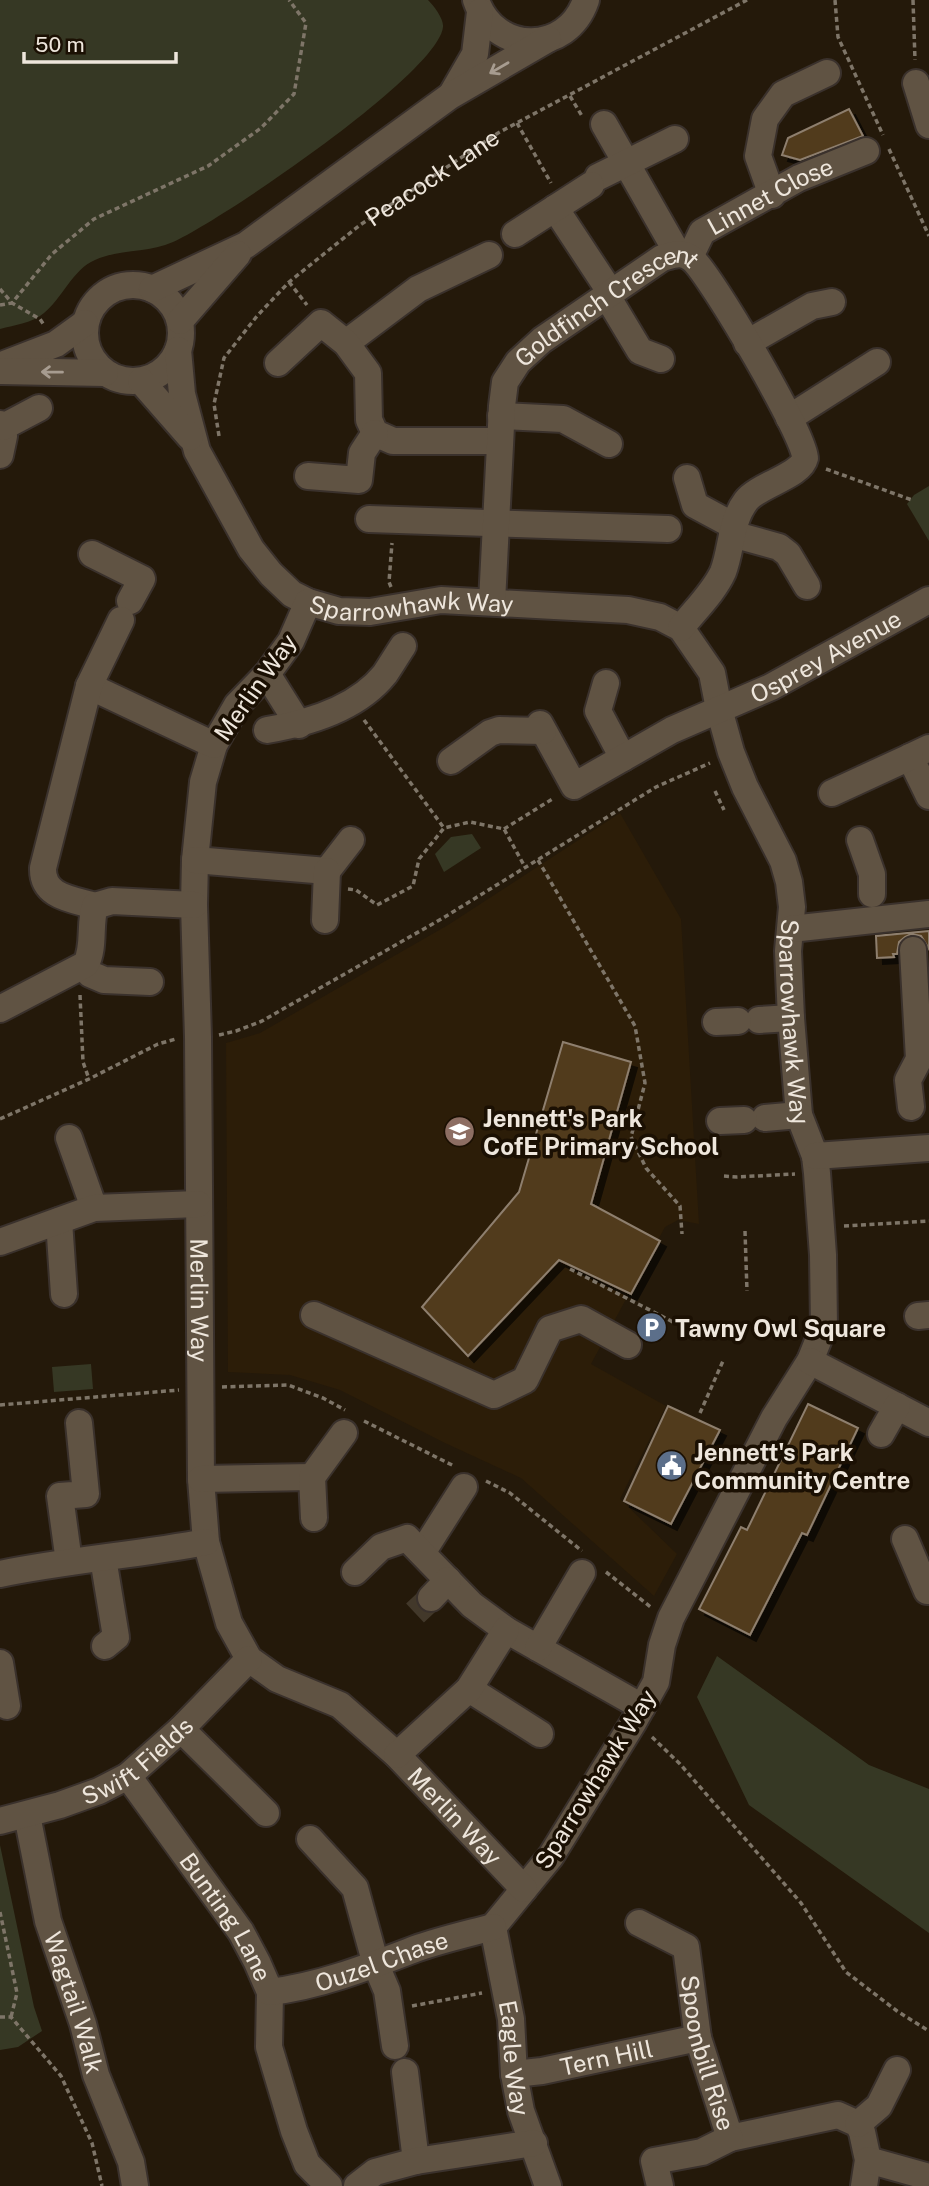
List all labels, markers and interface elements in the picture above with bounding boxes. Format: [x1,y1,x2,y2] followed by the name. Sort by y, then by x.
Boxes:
[24,21,177,65] scale bar
[35,32,85,57] text: 50 m
[489,61,509,75] one-way arrow
[360,123,504,232] street label: Peacock Lane
[702,152,837,240] street label: Linnet Close
[509,240,706,372] street label: Goldfinch Crescent
[41,365,64,379] one-way arrow
[306,585,515,626] street label: Sparrowhawk Way
[746,604,906,708] street label: Osprey Avenue
[208,628,302,746] street label: Merlin Way
[774,918,816,1129] street label: Sparrowhawk Way
[483,1104,719,1160] place label: Jennett's Park CofE Primary School
[443,1115,477,1149] school or university icon: Jennett's Park CofE Primary School
[185,1238,214,1363] street label: Merlin Way
[635,1311,669,1345] parking icon: Tawny Owl Square
[675,1314,886,1342] place label: Tawny Owl Square
[694,1438,910,1494] place label: Jennett's Park Community Centre
[654,1449,688,1483] public building icon: Jennett's Park Community Centre
[529,1684,662,1874] street label: Sparrowhawk Way
[78,1711,199,1810] street label: Swift Fields
[402,1762,508,1871] street label: Merlin Way
[174,1847,278,1985] street label: Bunting Lane
[312,1925,451,1997] street label: Ouzel Chase
[39,1928,109,2077] street label: Wagtail Walk
[676,1973,741,2134] street label: Spoonbill Rise
[494,1998,536,2118] street label: Eagle Way
[558,2034,655,2081] street label: Tern Hill

